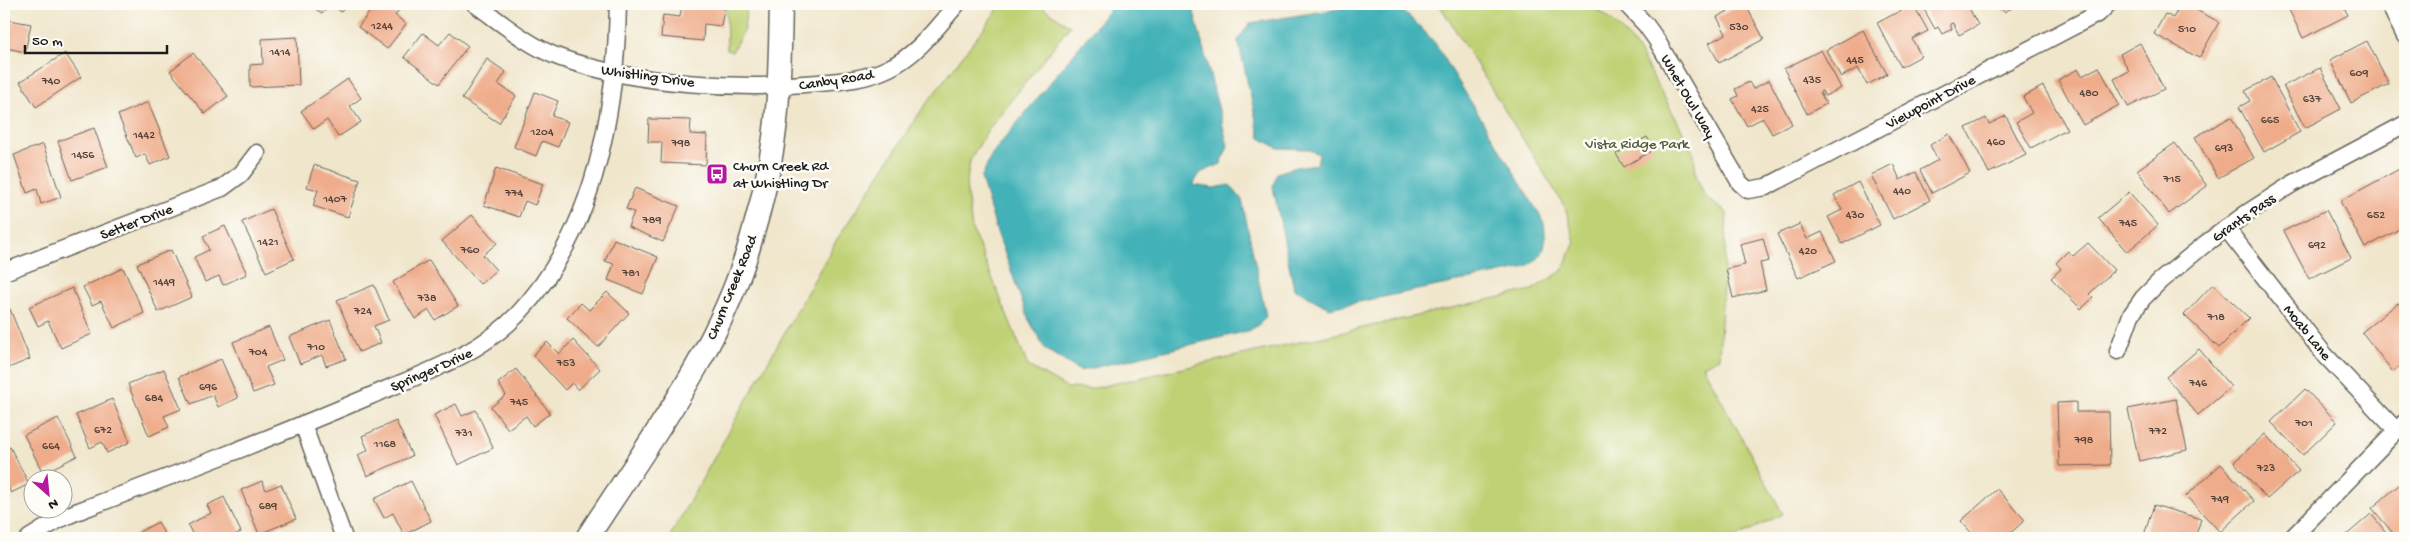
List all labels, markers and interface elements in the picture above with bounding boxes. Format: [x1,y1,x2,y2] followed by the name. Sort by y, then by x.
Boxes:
[370,20,393,34] house number: 1244
[1729,21,1749,35] house number: 530
[25,22,168,54] scale bar
[2178,23,2196,37] house number: 510
[32,33,63,51] text: 50 m
[268,46,291,60] house number: 1414
[1656,52,1719,143] street label: Whet Owl Way
[1846,54,1864,68] house number: 445
[600,62,696,92] street label: Whistling Drive
[798,66,876,96] street label: Canby Road
[2350,67,2368,81] house number: 609
[1882,71,1979,134] street label: Viewpoint Drive
[1803,74,1821,88] house number: 435
[41,75,61,89] house number: 740
[2079,87,2099,101] house number: 480
[2303,93,2322,107] house number: 637
[1751,103,1769,117] house number: 425
[2261,114,2279,128] house number: 665
[529,126,554,140] house number: 1204
[132,129,155,143] house number: 1442
[1584,136,1690,154] park label: Vista Ridge Park
[1987,136,2005,150] house number: 460
[671,137,691,151] house number: 798
[2215,142,2233,156] house number: 693
[71,149,95,163] house number: 1456
[733,158,829,193] place label: Churn Creek Rd at Whistling Dr
[705,162,729,186] bus stop icon: Churn Creek Rd at Whistling Dr
[2162,173,2181,187] house number: 715
[1893,185,1911,199] house number: 440
[504,187,523,201] house number: 774
[2209,190,2280,247] street label: Grants Pass
[322,193,348,207] house number: 1407
[98,201,176,245] street label: Setter Drive
[1846,209,1865,223] house number: 430
[2367,209,2385,223] house number: 652
[642,214,661,228] house number: 789
[2118,217,2137,231] house number: 745
[704,232,762,343] street label: Churn Creek Road
[256,236,279,250] house number: 1421
[2308,239,2326,253] house number: 692
[459,244,480,258] house number: 760
[1799,245,1817,259] house number: 420
[621,267,640,281] house number: 781
[152,276,175,290] house number: 1449
[416,292,437,306] house number: 738
[2278,302,2335,365] street label: Moab Lane
[353,305,372,319] house number: 724
[2206,311,2225,325] house number: 718
[306,341,325,355] house number: 710
[388,345,476,397] street label: Springer Drive
[248,346,268,360] house number: 704
[556,357,575,371] house number: 753
[2188,377,2208,391] house number: 746
[199,381,218,395] house number: 696
[145,392,163,406] house number: 684
[509,396,528,410] house number: 745
[2294,417,2313,431] house number: 701
[94,424,112,438] house number: 672
[2148,425,2167,439] house number: 772
[454,427,473,441] house number: 731
[2074,434,2094,448] house number: 798
[373,438,397,452] house number: 1168
[42,440,60,454] house number: 664
[2256,462,2275,476] house number: 723
[22,470,72,520] north arrow
[2210,493,2229,507] house number: 749
[45,494,61,513] text: N
[259,500,277,514] house number: 689

